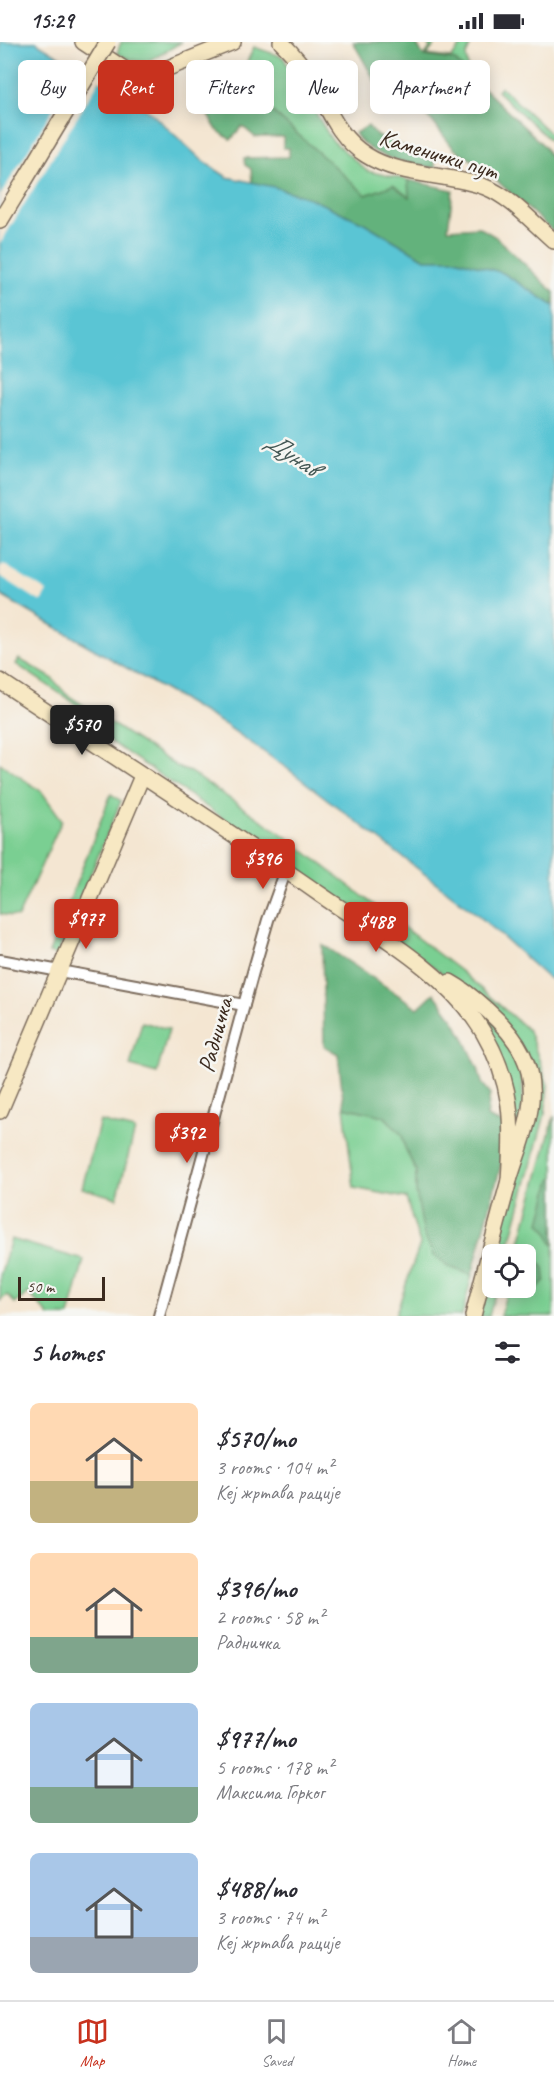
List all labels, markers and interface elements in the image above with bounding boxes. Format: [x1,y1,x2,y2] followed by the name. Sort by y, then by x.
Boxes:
[30,7,73,35] text: 15:29
[18,60,86,114] chip: Buy
[98,60,174,114] chip: Rent
[186,60,274,114] chip: Filters
[286,60,358,114] chip: New
[370,60,490,114] chip: Apartment
[376,122,503,186] street label: Каменички пут
[259,424,332,488] water label: Дунав
[46,705,118,756] pin: $570
[64,712,100,737] text: $570
[227,839,299,890] pin: $396
[245,846,281,871] text: $396
[50,899,122,950] pin: $977
[340,902,412,953] pin: $488
[68,906,104,931] text: $977
[358,909,394,934] text: $488
[191,992,240,1076] street label: Радничка
[151,1113,223,1164] pin: $392
[169,1120,205,1145] text: $392
[482,1244,536,1298] map controls
[482,1244,536,1298] button: locate
[18,1274,105,1302] scale bar
[27,1277,54,1297] text: 50 m
[30,1336,103,1369] text: 5 homes
[491,1336,524,1369] icon: filters
[216,1422,296,1455] text: $570/mo
[78,1427,150,1499] icon: home
[216,1455,333,1480] text: 3 rooms · 104 m²
[216,1480,339,1505] text: Кеј жртава рације
[216,1572,296,1605] text: $396/mo
[78,1577,150,1649] icon: home
[216,1605,324,1630] text: 2 rooms · 58 m²
[216,1630,279,1655] text: Радничка
[216,1722,296,1755] text: $977/mo
[78,1727,150,1799] icon: home
[216,1755,333,1780] text: 5 rooms · 178 m²
[216,1780,324,1805] text: Максима Горког
[216,1872,296,1905] text: $488/mo
[78,1877,150,1949] icon: home
[216,1905,324,1930] text: 3 rooms · 74 m²
[216,1930,339,1955] text: Кеј жртава рације
[76,2015,109,2071] tab: Map
[260,2015,293,2071] tab: Saved
[445,2015,478,2071] tab: Home

